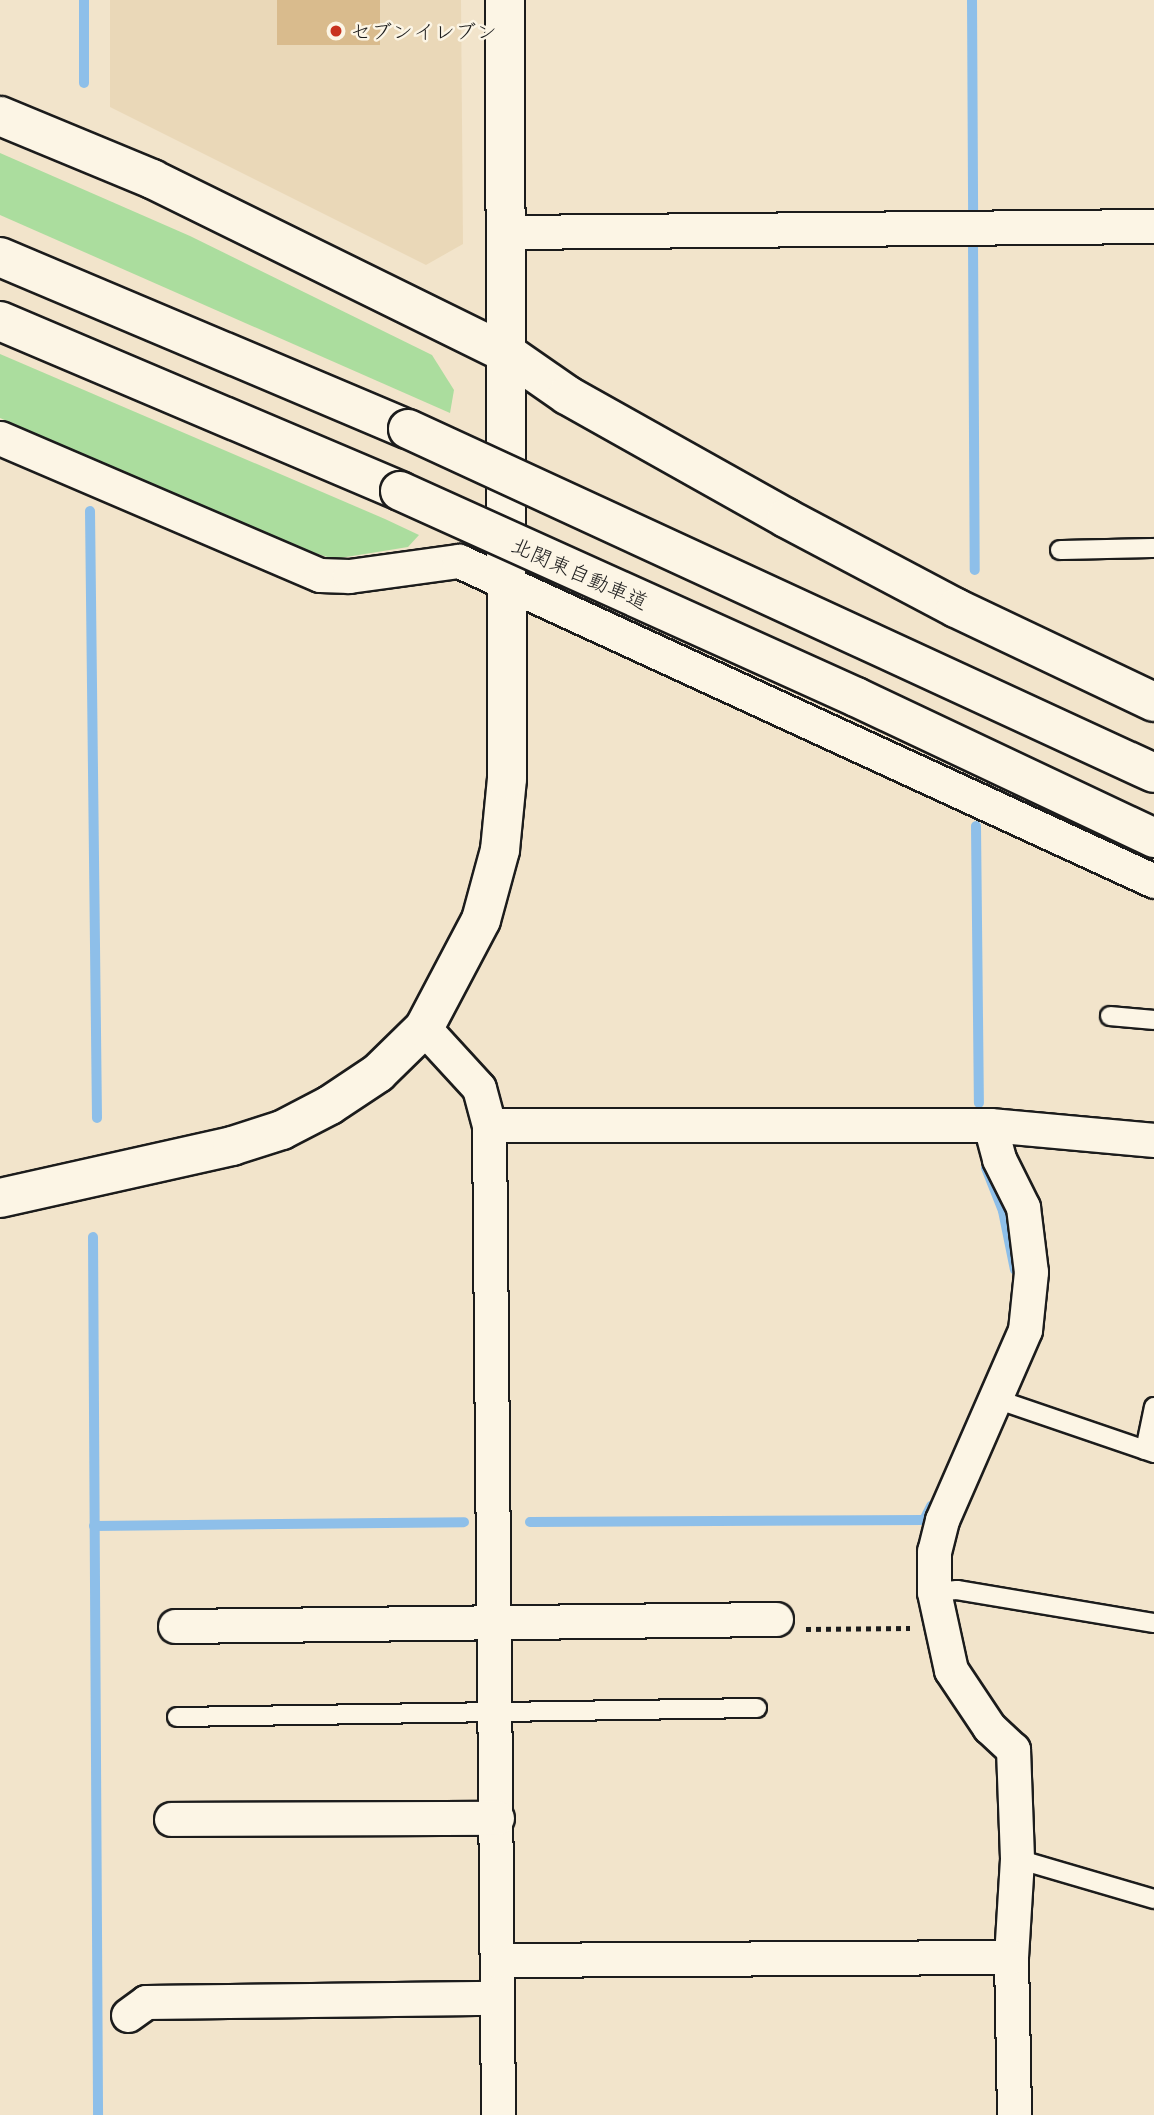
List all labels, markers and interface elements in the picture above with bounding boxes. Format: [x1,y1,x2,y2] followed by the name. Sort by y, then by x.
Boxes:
[350,18,497,44] place label: セブンイレブン
[328,23,344,39] marker: セブンイレブン
[508,532,652,614] street label: 北関東自動車道

